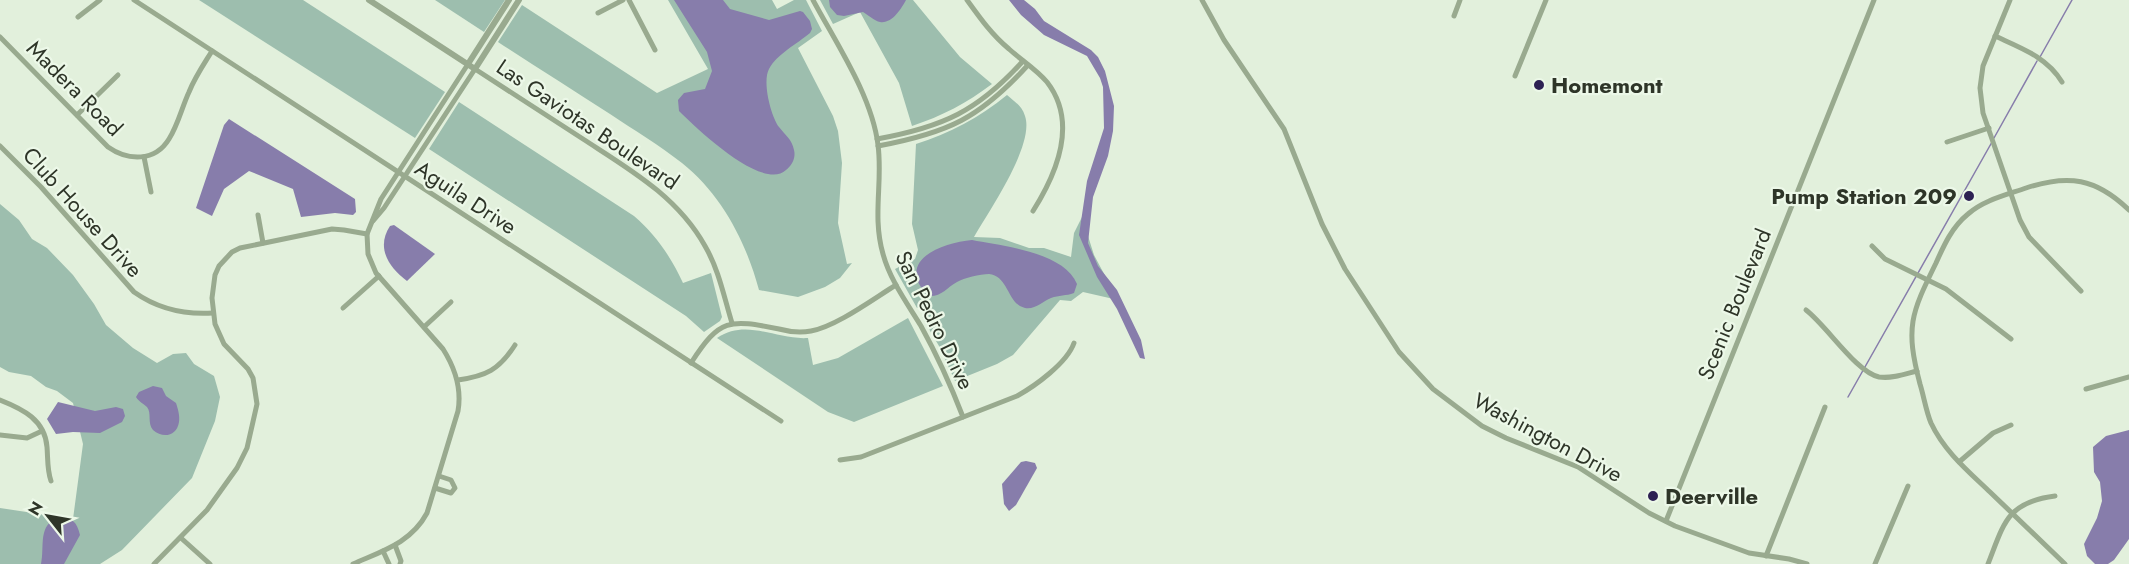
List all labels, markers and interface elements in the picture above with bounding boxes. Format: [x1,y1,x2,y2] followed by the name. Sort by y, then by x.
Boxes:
[20,33,130,143] street label: Madera Road
[490,51,686,197] street label: Las Gaviotas Boulevard
[1551,69,1663,101] place label: Homemont
[1532,78,1546,92] marker: Homemont
[16,140,150,284] street label: Club House Drive
[409,152,523,242] street label: Aguila Drive
[1771,180,1957,212] place label: Pump Station 209
[1962,189,1976,203] marker: Pump Station 209
[1689,224,1779,384] street label: Scenic Boulevard
[888,245,982,395] street label: San Pedro Drive
[1468,384,1628,490] street label: Washington Drive
[1665,480,1758,512] place label: Deerville
[18,486,78,546] north arrow
[1646,489,1660,503] marker: Deerville
[22,497,49,520] text: N

